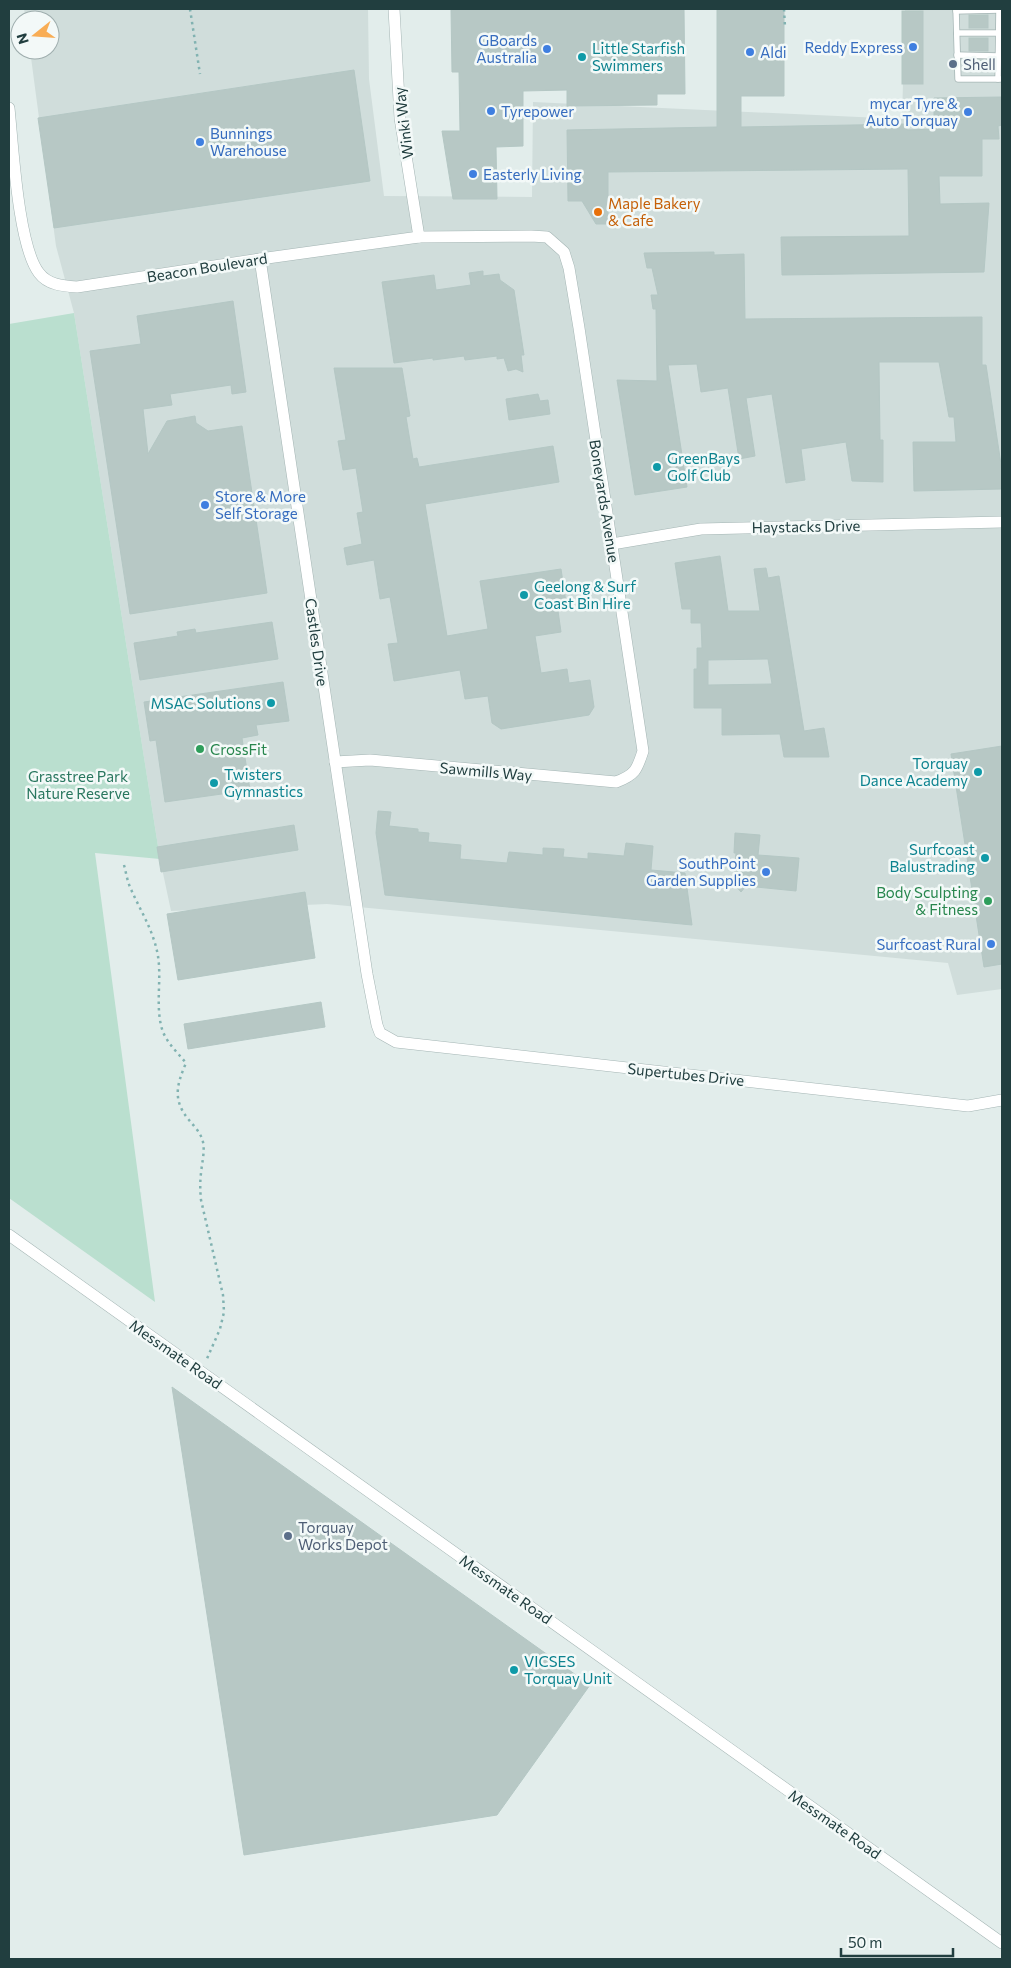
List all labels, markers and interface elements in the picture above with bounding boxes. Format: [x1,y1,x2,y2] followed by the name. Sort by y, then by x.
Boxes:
[10,10,60,60] north arrow
[12,31,32,46] text: N
[476,31,537,66] place label: GBoards Australia
[805,38,903,56] place label: Reddy Express
[592,39,685,74] place label: Little Starfish Swimmers
[907,41,919,53] marker: Reddy Express
[541,43,553,55] marker: GBoards Australia
[760,43,787,61] place label: Aldi
[744,46,756,58] marker: Aldi
[576,51,588,63] marker: Little Starfish Swimmers
[963,55,996,73] place label: Shell
[947,58,959,70] marker: Shell
[390,86,416,160] street label: Winki Way
[866,94,958,129] place label: mycar Tyre & Auto Torquay
[501,102,574,120] place label: Tyrepower
[485,105,497,117] marker: Tyrepower
[962,106,974,118] marker: mycar Tyre & Auto Torquay
[210,124,287,159] place label: Bunnings Warehouse
[194,136,206,148] marker: Bunnings Warehouse
[483,165,582,183] place label: Easterly Living
[467,168,479,180] marker: Easterly Living
[608,194,701,229] place label: Maple Bakery & Cafe
[592,206,604,218] marker: Maple Bakery & Cafe
[146,249,268,285] street label: Beacon Boulevard
[586,438,624,564] street label: Boneyards Avenue
[667,449,740,484] place label: GreenBays Golf Club
[651,461,663,473] marker: GreenBays Golf Club
[215,487,306,522] place label: Store & More Self Storage
[199,499,211,511] marker: Store & More Self Storage
[751,516,861,536] street label: Haystacks Drive
[534,577,636,612] place label: Geelong & Surf Coast Bin Hire
[518,589,530,601] marker: Geelong & Surf Coast Bin Hire
[302,597,332,687] street label: Castles Drive
[150,694,261,712] place label: MSAC Solutions
[265,697,277,709] marker: MSAC Solutions
[210,740,267,758] place label: CrossFit
[194,743,206,755] marker: CrossFit
[860,754,968,789] place label: Torquay Dance Academy
[439,758,533,784] street label: Sawmills Way
[224,765,303,800] place label: Twisters Gymnastics
[972,766,984,778] marker: Torquay Dance Academy
[26,767,130,802] park label: Grasstree Park Nature Reserve
[208,777,220,789] marker: Twisters Gymnastics
[889,840,975,875] place label: Surfcoast Balustrading
[979,852,991,864] marker: Surfcoast Balustrading
[646,854,756,889] place label: SouthPoint Garden Supplies
[760,866,772,878] marker: SouthPoint Garden Supplies
[876,883,978,918] place label: Body Sculpting & Fitness
[982,895,994,907] marker: Body Sculpting & Fitness
[876,935,981,953] place label: Surfcoast Rural
[985,938,997,950] marker: Surfcoast Rural
[627,1059,745,1089] street label: Supertubes Drive
[126,1315,226,1393] street label: Messmate Road
[298,1518,388,1553] place label: Torquay Works Depot
[282,1530,294,1542] marker: Torquay Works Depot
[456,1550,556,1628] street label: Messmate Road
[524,1652,612,1687] place label: VICSES Torquay Unit
[508,1664,520,1676] marker: VICSES Torquay Unit
[785,1785,885,1863] street label: Messmate Road
[841,1926,954,1958] scale bar
[848,1933,882,1951] text: 50 m

